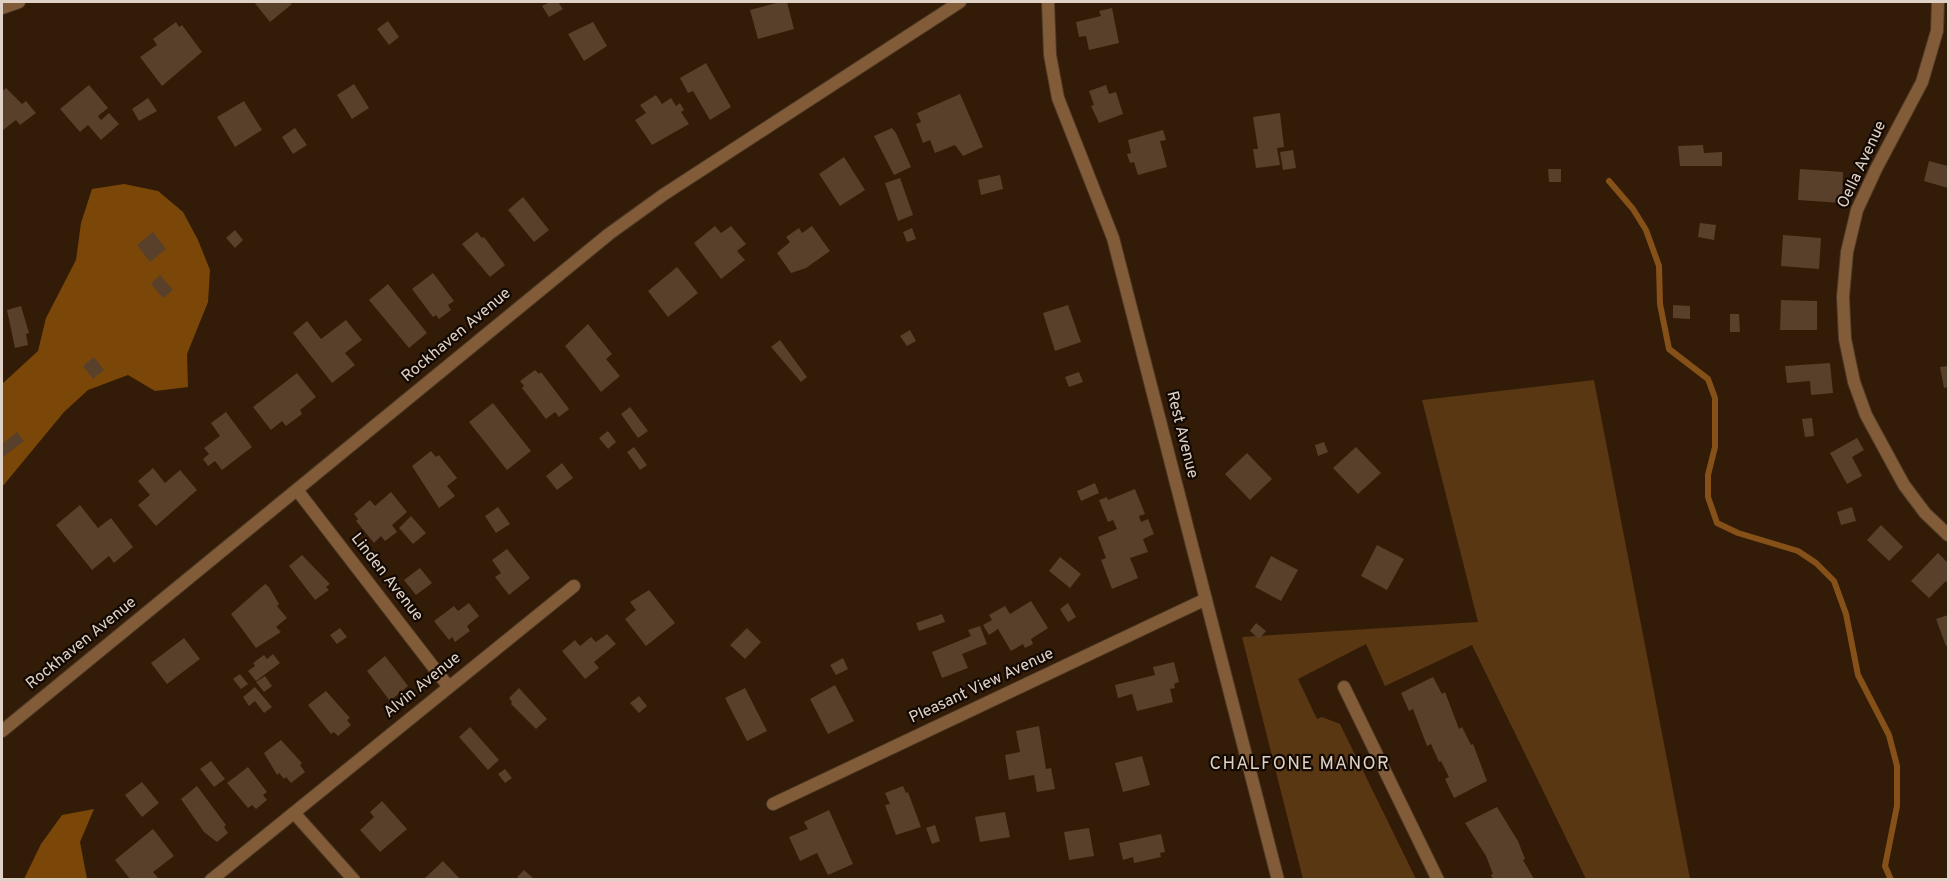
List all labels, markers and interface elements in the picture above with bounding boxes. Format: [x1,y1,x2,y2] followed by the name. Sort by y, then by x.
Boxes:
[1834,118,1892,212] street label: Oella Avenue
[399,285,515,387] street label: Rockhaven Avenue
[1161,389,1201,481] street label: Rest Avenue
[346,530,426,626] street label: Linden Avenue
[23,594,141,694] street label: Rockhaven Avenue
[907,645,1057,729] street label: Pleasant View Avenue
[381,649,465,723] street label: Alvin Avenue
[1209,754,1391,776] district label: CHALFONE MANOR

